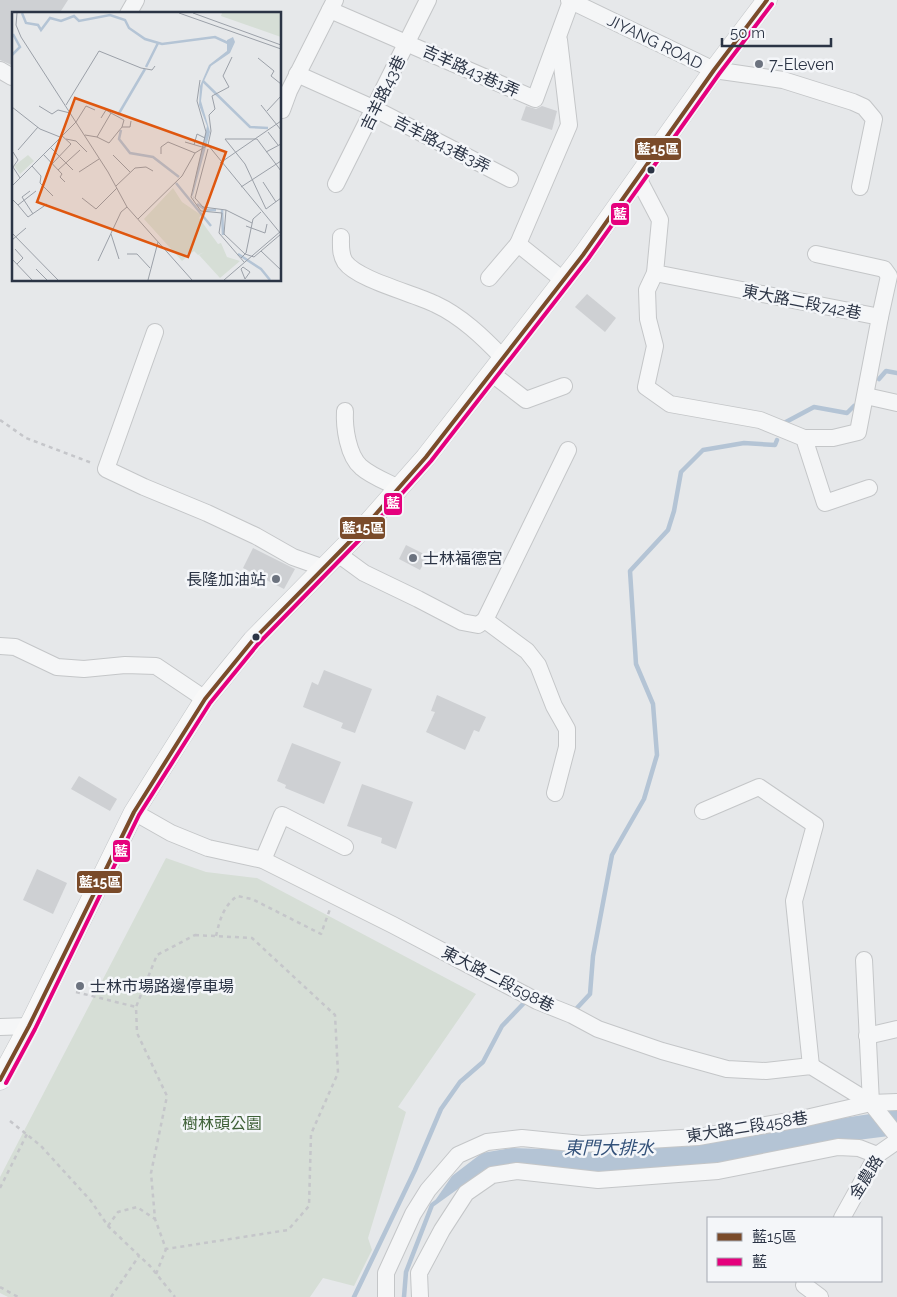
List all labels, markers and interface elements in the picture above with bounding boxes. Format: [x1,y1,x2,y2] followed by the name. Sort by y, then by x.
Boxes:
[604,11,706,73] street label: JIYANG ROAD
[12,12,281,281] inset map
[722,15,831,47] scale bar
[730,24,765,42] text: 50 m
[420,41,522,101] street label: 吉羊路43巷1弄
[357,52,409,134] street label: 吉羊路43巷
[769,55,834,74] place label: 7-Eleven
[753,58,765,70] marker: 7-Eleven
[391,112,493,176] street label: 吉羊路43巷3弄
[634,137,682,161] line badge: 藍15區
[637,141,679,157] text: 藍15區
[646,165,656,175] unlabelled marker
[610,202,630,226] line badge: 藍
[613,206,627,222] text: 藍
[741,281,863,323] street label: 東大路二段742巷
[383,492,403,516] line badge: 藍
[386,495,400,511] text: 藍
[339,516,386,540] line badge: 藍15區
[342,520,384,536] text: 藍15區
[423,549,503,568] place label: 士林福德宮
[407,552,419,564] marker: 士林福德宮
[186,570,266,589] place label: 長隆加油站
[270,573,282,585] marker: 長隆加油站
[251,632,261,642] unlabelled marker
[112,839,131,863] line badge: 藍
[114,843,128,859] text: 藍
[76,870,123,894] line badge: 藍15區
[79,874,121,890] text: 藍15區
[439,942,557,1016] street label: 東大路二段598巷
[90,977,234,996] place label: 士林市場路邊停車場
[74,980,86,992] marker: 士林市場路邊停車場
[685,1108,809,1146] street label: 東大路二段458巷
[182,1114,262,1133] park label: 樹林頭公園
[564,1137,655,1158] water label: 東門大排水
[845,1152,887,1202] street label: 金農路
[707,1217,882,1282] legend
[752,1228,797,1246] text: 藍15區
[752,1253,767,1271] text: 藍

